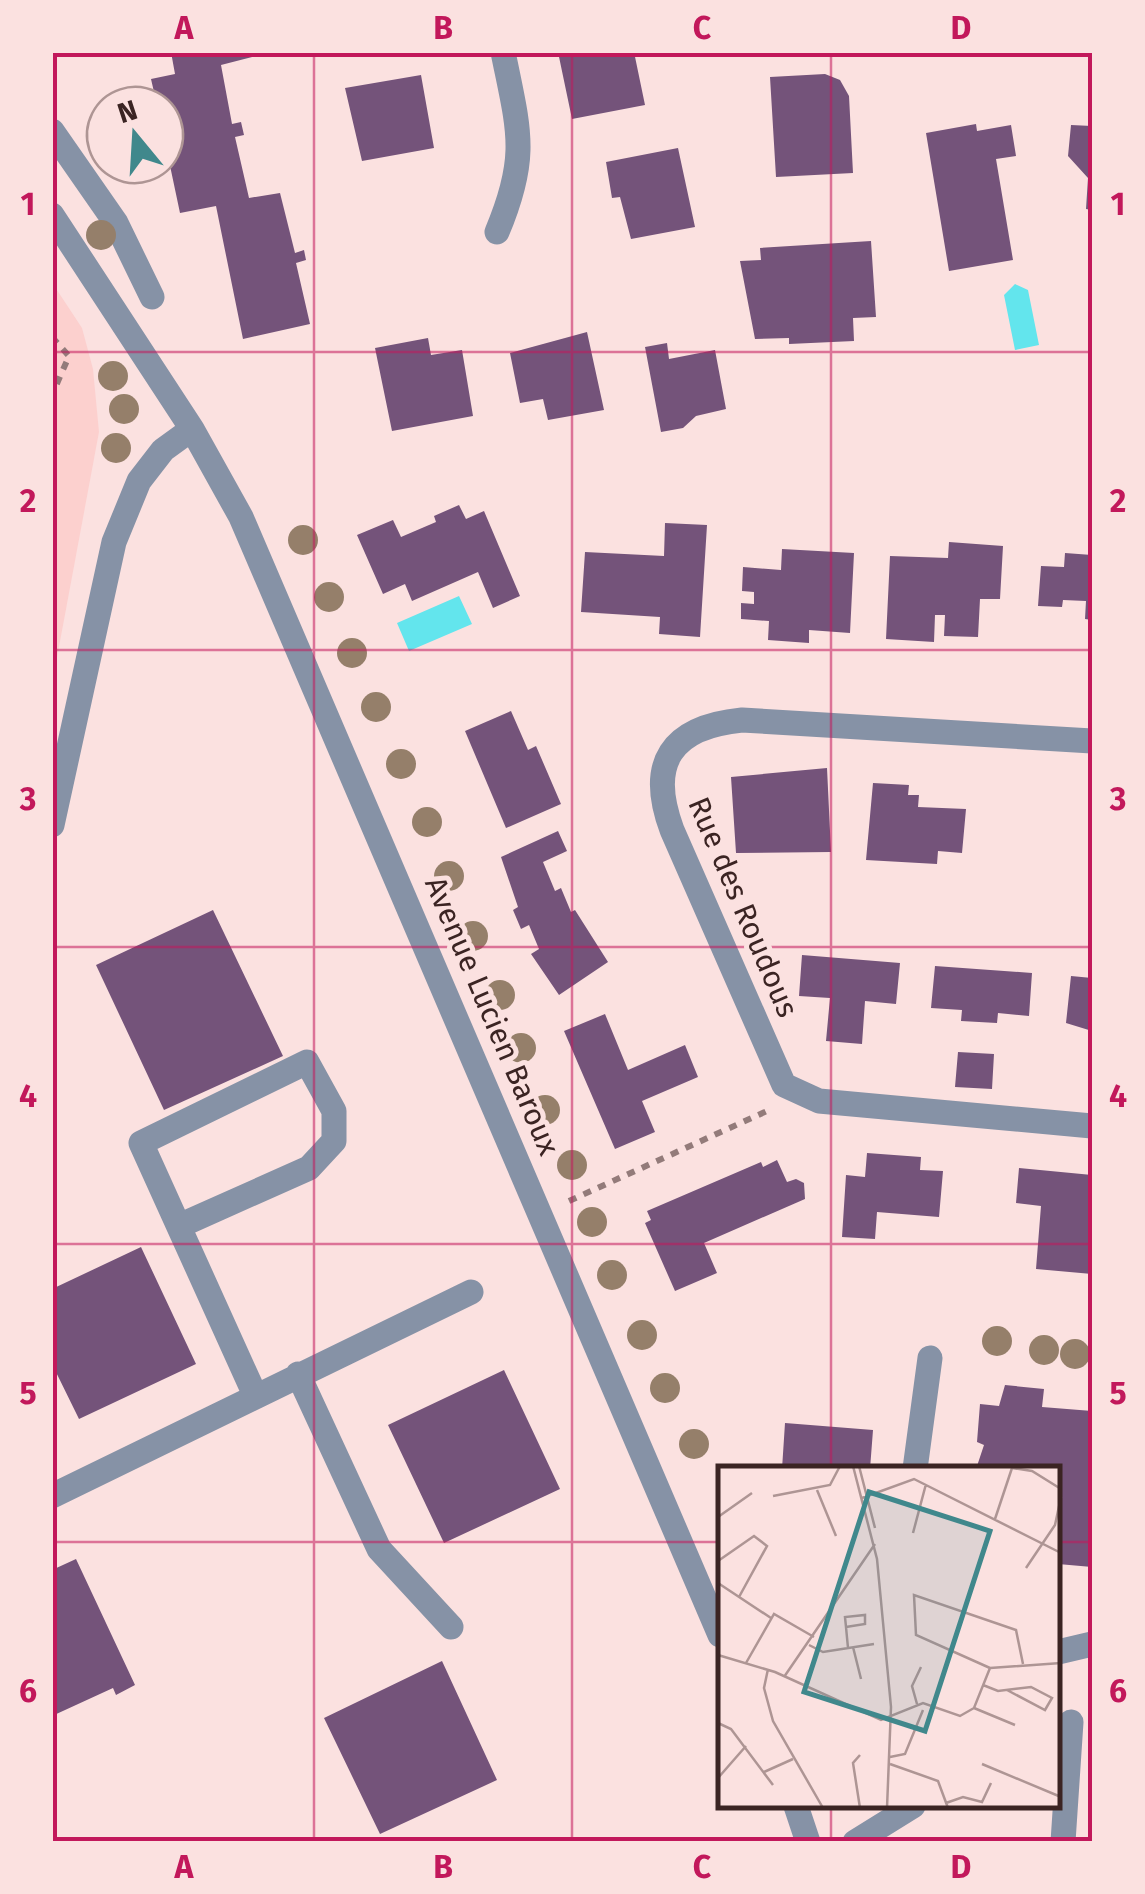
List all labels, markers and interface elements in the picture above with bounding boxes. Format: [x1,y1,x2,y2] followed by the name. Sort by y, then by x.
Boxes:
[174,9,195,47] text: A
[433,9,453,47] text: B
[693,9,712,47] text: C
[951,9,971,47] text: D
[85,85,185,185] north arrow
[113,93,141,130] text: N
[21,185,35,223] text: 1
[1111,185,1125,223] text: 1
[20,482,36,520] text: 2
[1110,482,1126,520] text: 2
[19,780,36,818] text: 3
[1109,780,1126,818] text: 3
[680,791,806,1023] street label: Rue des Roudous
[417,871,567,1161] street label: Avenue Lucien Baroux
[19,1077,37,1115] text: 4
[1109,1077,1127,1115] text: 4
[19,1374,37,1412] text: 5
[1109,1374,1127,1412] text: 5
[718,1466,1060,1809] inset map
[19,1672,37,1710] text: 6
[1109,1672,1127,1710] text: 6
[174,1848,195,1886] text: A
[433,1848,453,1886] text: B
[693,1848,712,1886] text: C
[951,1848,971,1886] text: D

